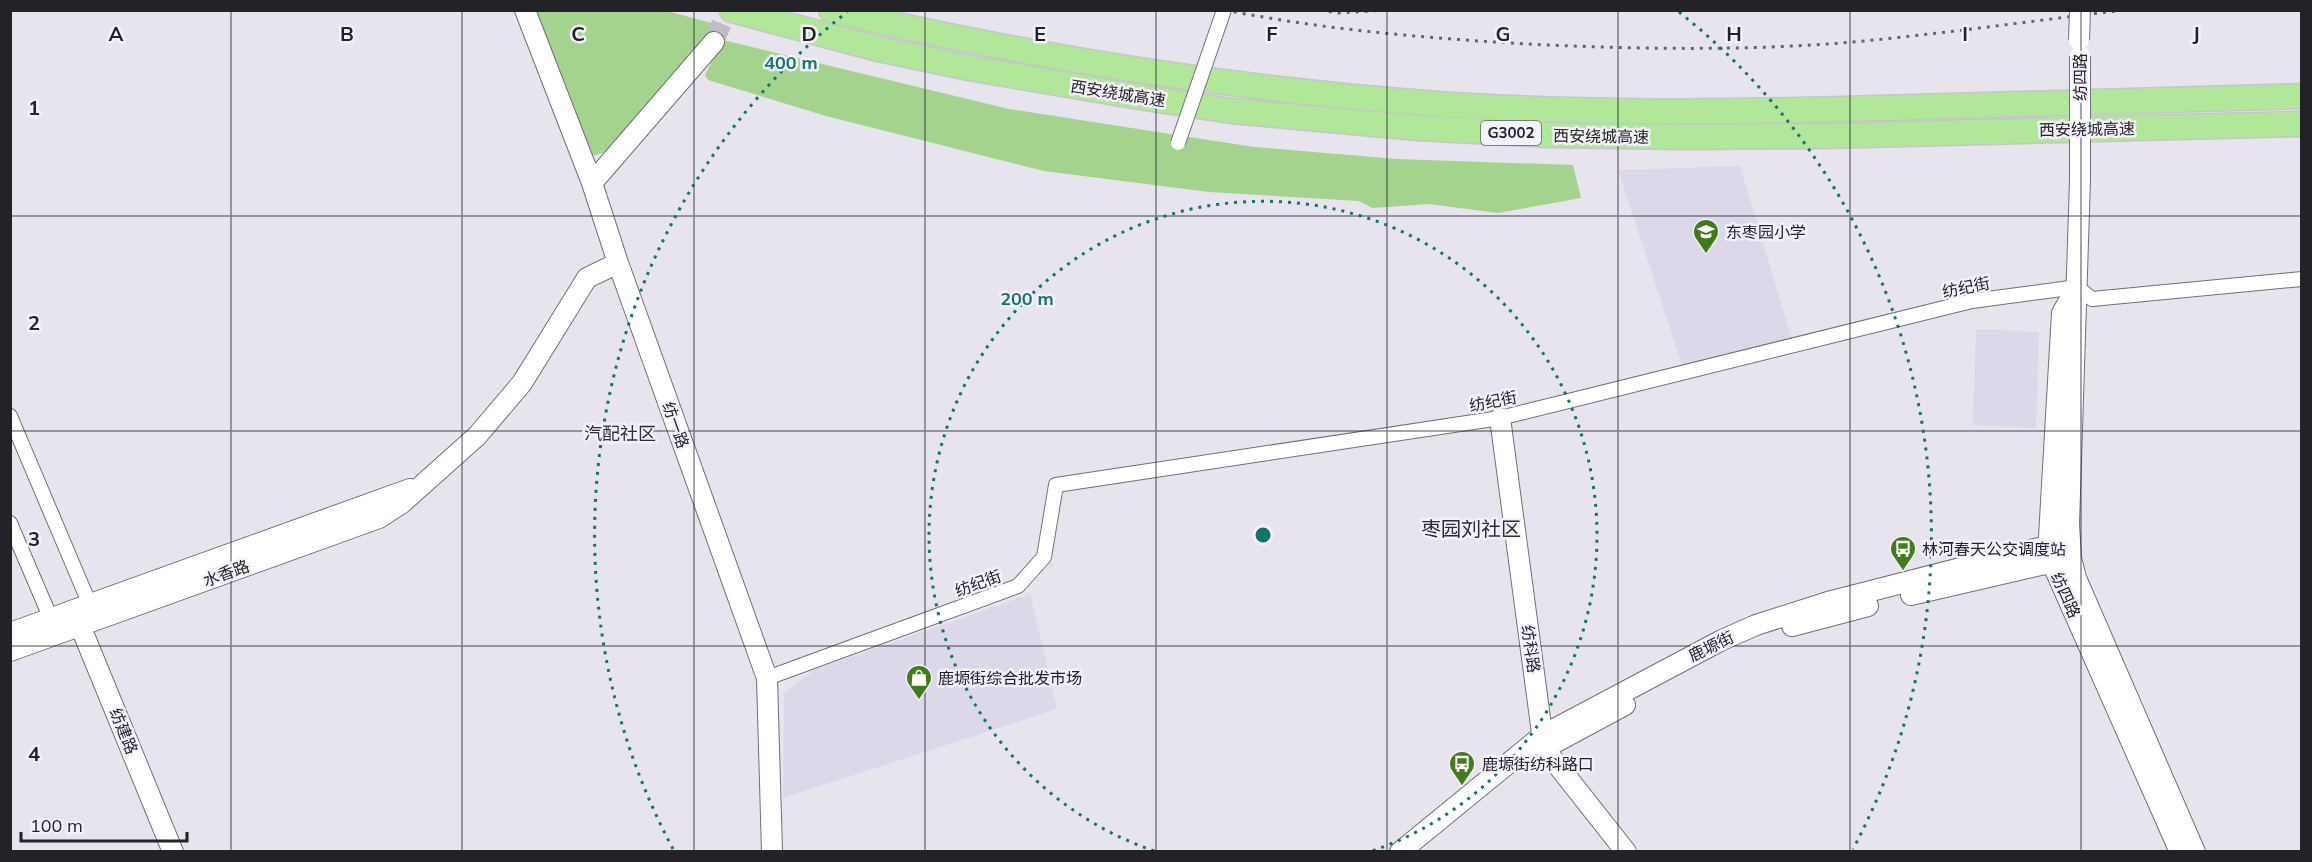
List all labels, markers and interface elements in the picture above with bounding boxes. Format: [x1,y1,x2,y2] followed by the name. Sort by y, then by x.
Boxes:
[109,21,124,46] text: A
[340,21,354,46] text: B
[571,21,585,46] text: C
[801,21,817,46] text: D
[1034,21,1046,46] text: E
[1266,21,1278,46] text: F
[1496,21,1510,46] text: G
[1726,21,1742,46] text: H
[1962,21,1968,46] text: I
[2192,21,2200,46] text: J
[764,51,818,74] text: 400 m
[2070,53,2090,101] street label: 纺四路
[1069,76,1167,110] street label: 西安绕城高速
[28,95,40,120] text: 1
[2039,118,2135,140] street label: 西安绕城高速
[1481,121,1541,145] road number: G3002
[1553,125,1649,147] street label: 西安绕城高速
[1691,217,1721,255] school or university icon: 东枣园小学
[1726,222,1806,242] place label: 东枣园小学
[1941,273,1991,301] street label: 纺纪街
[1000,287,1054,310] text: 200 m
[28,310,40,335] text: 2
[1468,387,1518,415] street label: 纺纪街
[658,399,694,451] street label: 纺一路
[584,422,656,445] district label: 汽配社区
[1421,516,1521,541] district label: 枣园刘社区
[1253,525,1273,545] centre of rings
[28,526,40,551] text: 3
[1888,534,1918,572] bus stop icon: 林河春天公交调度站
[1922,539,2066,559] place label: 林河春天公交调度站
[200,555,252,591] street label: 水香路
[952,565,1004,601] street label: 纺纪街
[2047,569,2085,621] street label: 纺四路
[1518,624,1544,674] street label: 纺科路
[1685,626,1737,666] street label: 鹿塬街
[904,663,934,701] shop icon: 鹿塬街综合批发市场
[938,668,1082,688] place label: 鹿塬街综合批发市场
[106,705,142,757] street label: 纺建路
[28,741,40,766] text: 4
[1447,749,1477,787] bus stop icon: 鹿塬街纺科路口
[1482,754,1594,774] place label: 鹿塬街纺科路口
[21,805,188,843] scale bar
[30,814,83,837] text: 100 m

